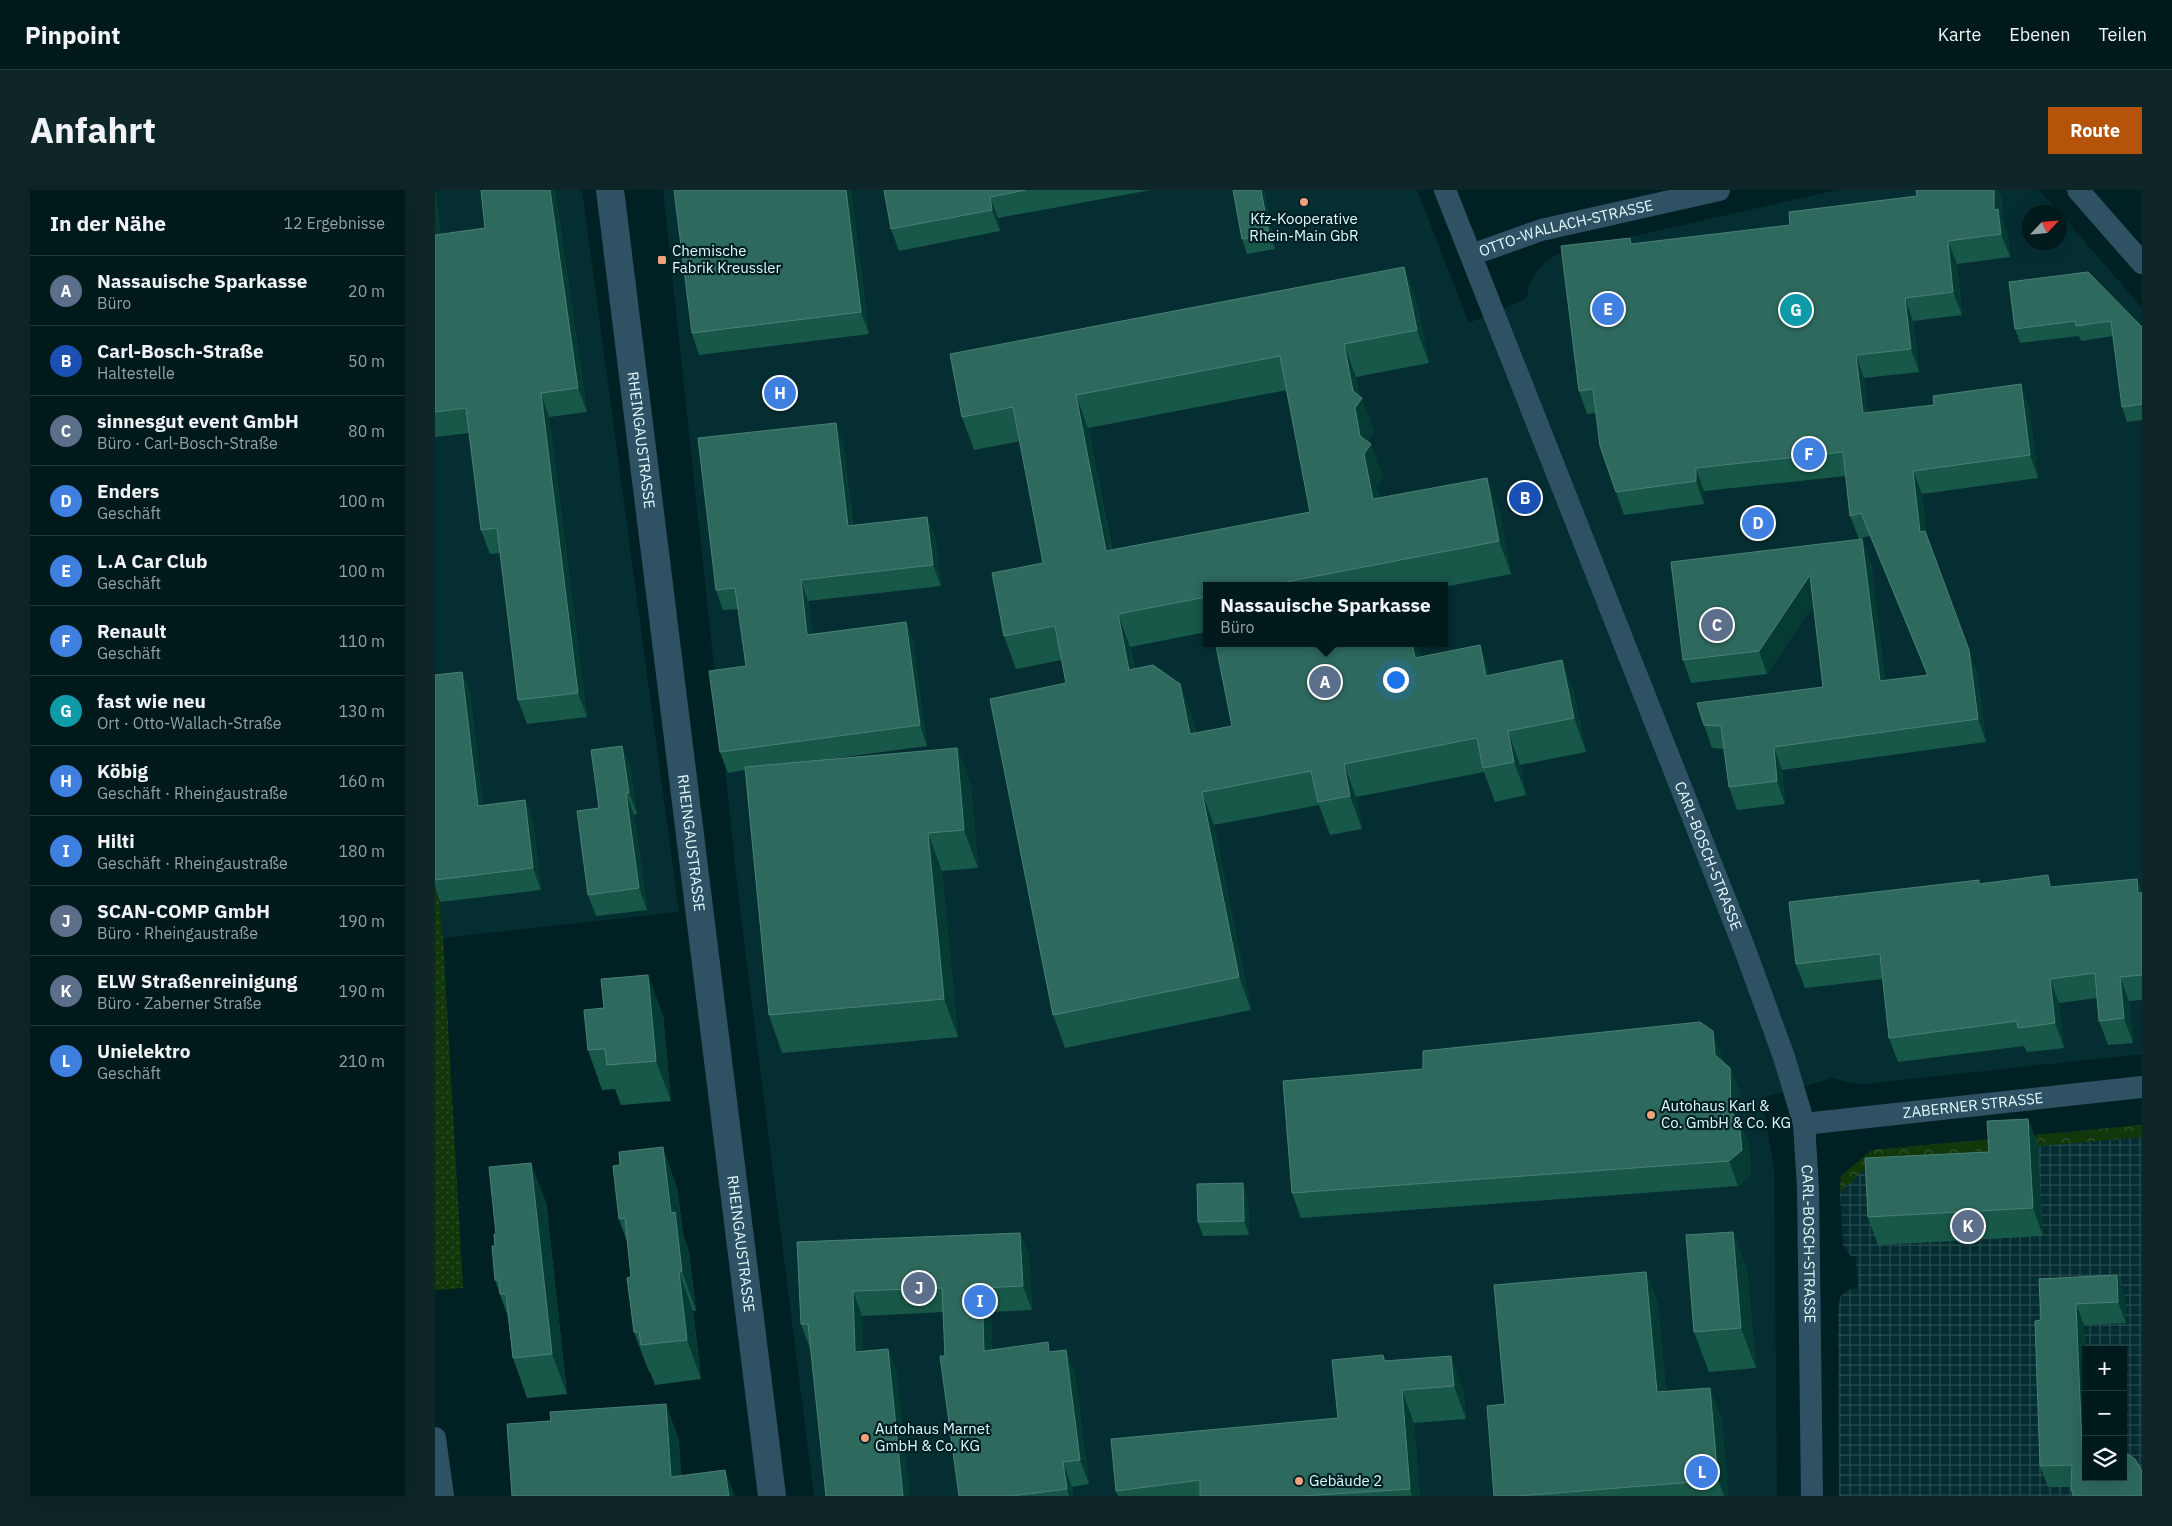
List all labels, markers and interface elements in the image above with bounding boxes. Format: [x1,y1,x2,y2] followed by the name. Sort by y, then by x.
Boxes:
[25,19,120,51] text: Pinpoint
[1938,23,1981,46] text: Karte
[2009,23,2070,46] text: Ebenen
[2098,23,2147,46] text: Teilen
[30,107,156,153] text: Anfahrt
[2048,107,2142,154] button: Route
[1476,195,1655,260] street label: OTTO-WALLACH-STRASSE
[1298,196,1310,208] marker: Kfz-Kooperative Rhein-Main GbR
[2022,205,2067,250] north arrow
[50,209,166,237] text: In der Nähe
[1249,209,1359,245] place label: Kfz-Kooperative Rhein-Main GbR
[283,213,385,233] text: 12 Ergebnisse
[672,241,782,277] place label: Chemische Fabrik Kreussler
[656,254,668,266] marker: Chemische Fabrik Kreussler
[97,269,307,293] text: Nassauische Sparkasse
[61,281,71,301] text: A
[348,281,385,301] text: 20 m
[1592,290,1624,328] pin: E
[1780,291,1812,329] pin: G
[97,293,131,313] text: Büro
[97,339,264,363] text: Carl-Bosch-Straße
[61,351,71,371] text: B
[348,351,385,371] text: 50 m
[97,363,175,383] text: Haltestelle
[624,370,659,510] street label: RHEINGAUSTRASSE
[764,374,796,412] pin: H
[97,409,299,433] text: sinnesgut event GmbH
[61,421,71,441] text: C
[348,421,385,441] text: 80 m
[97,433,278,453] text: Büro · Carl-Bosch-Straße
[1793,435,1825,473] pin: F
[97,479,159,503] text: Enders
[1509,479,1541,517] pin: B
[60,491,72,511] text: D
[338,491,385,511] text: 100 m
[97,503,161,523] text: Geschäft
[1742,504,1774,542] pin: D
[97,549,208,573] text: L.A Car Club
[61,561,71,581] text: E
[338,561,385,581] text: 100 m
[97,573,161,593] text: Geschäft
[1203,582,1448,647] popup
[1220,593,1431,617] text: Nassauische Sparkasse
[1701,606,1733,644] pin: C
[1220,617,1255,637] text: Büro
[97,619,167,643] text: Renault
[61,631,71,651] text: F
[338,631,385,651] text: 110 m
[97,643,161,663] text: Geschäft
[1309,663,1341,701] pin: A
[1383,667,1409,693] your location
[97,689,206,713] text: fast wie neu
[60,701,72,721] text: G
[338,701,385,721] text: 130 m
[97,713,282,733] text: Ort · Otto-Wallach-Straße
[97,759,148,783] text: Köbig
[60,771,72,791] text: H
[338,771,385,791] text: 160 m
[674,773,709,913] street label: RHEINGAUSTRASSE
[1671,778,1746,933] street label: CARL-BOSCH-STRASSE
[97,783,288,803] text: Geschäft · Rheingaustraße
[97,829,135,853] text: Hilti
[63,841,69,861] text: I
[338,841,385,861] text: 180 m
[97,853,288,873] text: Geschäft · Rheingaustraße
[97,899,270,923] text: SCAN-COMP GmbH
[62,911,70,931] text: J
[338,911,385,931] text: 190 m
[97,923,258,943] text: Büro · Rheingaustraße
[97,969,297,993] text: ELW Straßenreinigung
[60,981,72,1001] text: K
[338,981,385,1001] text: 190 m
[97,993,262,1013] text: Büro · Zaberner Straße
[97,1039,190,1063] text: Unielektro
[62,1051,70,1071] text: L
[338,1051,385,1071] text: 210 m
[97,1063,161,1083] text: Geschäft
[1902,1088,2044,1122] street label: ZABERNER STRASSE
[1661,1096,1791,1132] place label: Autohaus Karl & Co. GmbH & Co. KG
[1645,1109,1657,1121] marker: Autohaus Karl & Co. GmbH & Co. KG
[1798,1164,1820,1323] street label: CARL-BOSCH-STRASSE
[723,1174,759,1314] street label: RHEINGAUSTRASSE
[1952,1207,1984,1245] pin: K
[903,1269,935,1307] pin: J
[964,1282,996,1320] pin: I
[2082,1346,2127,1481] map controls
[2082,1346,2127,1391] button: +
[2082,1391,2127,1436] button: −
[875,1419,990,1455] place label: Autohaus Marnet GmbH & Co. KG
[859,1432,871,1444] marker: Autohaus Marnet GmbH & Co. KG
[2082,1436,2127,1481] button: layers
[1686,1453,1718,1491] pin: L
[1309,1471,1382,1490] place label: Gebäude 2
[1293,1475,1305,1487] marker: Gebäude 2

